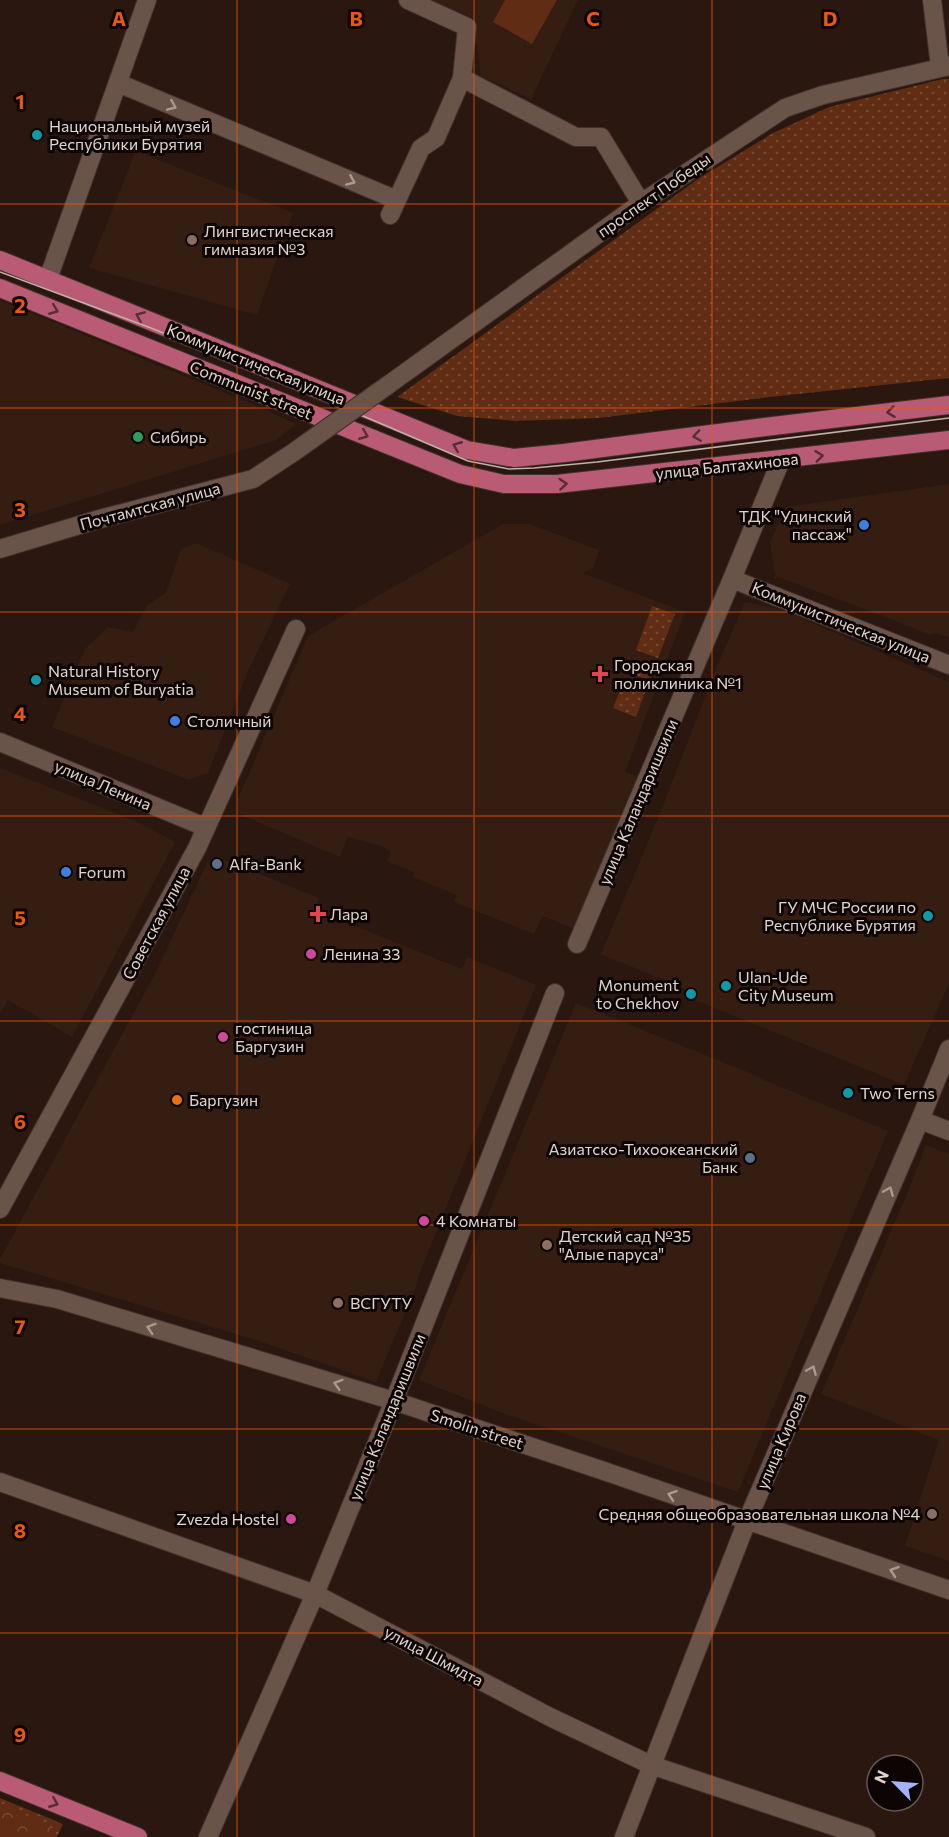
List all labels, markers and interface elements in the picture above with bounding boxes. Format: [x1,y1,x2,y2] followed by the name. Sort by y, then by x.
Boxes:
[112,6,126,30] text: A
[349,6,363,30] text: B
[586,6,600,30] text: C
[823,6,837,30] text: D
[15,89,25,113] text: 1
[165,99,176,111] one-way arrow
[49,116,210,153] place label: Национальный музей Республики Бурятия
[30,128,44,142] marker: Национальный музей Республики Бурятия
[594,149,714,241] street label: проспект Победы
[345,174,356,186] one-way arrow
[204,221,334,258] place label: Лингвистическая гимназия №3
[185,233,199,247] marker: Лингвистическая гимназия №3
[14,293,26,317] text: 2
[48,303,59,315] one-way arrow
[136,311,147,323] one-way arrow
[164,319,348,408] street label: Коммунистическая улица
[187,356,316,423] street label: Communist street
[886,405,895,418] one-way arrow
[150,427,207,446] place label: Сибирь
[358,428,369,440] one-way arrow
[693,429,702,441] one-way arrow
[131,430,145,444] marker: Сибирь
[452,441,463,453] one-way arrow
[655,449,799,482] street label: улица Балтахинова
[814,450,824,462] one-way arrow
[558,477,567,490] one-way arrow
[78,478,222,533] street label: Почтамтская улица
[14,497,26,521] text: 3
[739,506,852,543] place label: ТДК "Удинский пассаж"
[857,518,871,532] marker: ТДК "Удинский пассаж"
[749,577,933,666] street label: Коммунистическая улица
[614,655,742,692] place label: Городская поликлиника №1
[48,661,194,698] place label: Natural History Museum of Buryatia
[591,665,609,683] marker: Городская поликлиника №1
[29,673,43,687] marker: Natural History Museum of Buryatia
[14,701,26,725] text: 4
[187,711,271,730] place label: Столичный
[168,714,182,728] marker: Столичный
[594,716,681,887] street label: улица Каландаришвили
[52,756,154,813] street label: улица Ленина
[229,854,302,873] place label: Alfa-Bank
[210,857,224,871] marker: Alfa-Bank
[78,862,126,881] place label: Forum
[118,863,193,982] street label: Советская улица
[59,865,73,879] marker: Forum
[764,897,916,934] place label: ГУ МЧС России по Республике Бурятия
[330,904,368,923] place label: Лара
[14,905,26,929] text: 5
[311,907,325,921] marker: Лара
[921,909,935,923] marker: ГУ МЧС России по Республике Бурятия
[323,944,400,963] place label: Ленина 33
[304,947,318,961] marker: Ленина 33
[738,967,834,1004] place label: Ulan-Ude City Museum
[596,975,679,1012] place label: Monument to Chekhov
[719,979,733,993] marker: Ulan-Ude City Museum
[684,987,698,1001] marker: Monument to Chekhov
[235,1018,312,1055] place label: гостиница Баргузин
[216,1030,230,1044] marker: гостиница Баргузин
[860,1083,935,1102] place label: Two Terns
[841,1086,855,1100] marker: Two Terns
[189,1090,258,1109] place label: Баргузин
[170,1093,184,1107] marker: Баргузин
[14,1109,26,1133] text: 6
[549,1139,738,1176] place label: Азиатско-Тихоокеанский Банк
[743,1151,757,1165] marker: Азиатско-Тихоокеанский Банк
[882,1187,894,1198] one-way arrow
[436,1211,516,1230] place label: 4 Комнаты
[417,1214,431,1228] marker: 4 Комнаты
[559,1226,691,1263] place label: Детский сад №35 "Алые паруса"
[540,1238,554,1252] marker: Детский сад №35 "Алые паруса"
[350,1293,412,1312] place label: ВСГУТУ
[331,1296,345,1310] marker: ВСГУТУ
[15,1314,26,1338] text: 7
[146,1323,157,1335] one-way arrow
[344,1331,429,1503] street label: улица Каландаришвили
[805,1366,817,1377] one-way arrow
[333,1379,344,1391] one-way arrow
[752,1390,809,1492] street label: улица Кирова
[428,1405,526,1453] street label: Smolin street
[667,1489,678,1502] one-way arrow
[599,1504,920,1523] place label: Средняя общеобразовательная школа №4
[925,1507,939,1521] marker: Средняя общеобразовательная школа №4
[176,1509,279,1528] place label: Zvezda Hostel
[284,1512,298,1526] marker: Zvezda Hostel
[14,1518,26,1542] text: 8
[889,1565,900,1578] one-way arrow
[382,1622,487,1690] street label: улица Шмидта
[14,1722,26,1746] text: 9
[865,1753,925,1813] north arrow
[870,1767,892,1786] text: N
[48,1796,59,1808] one-way arrow

